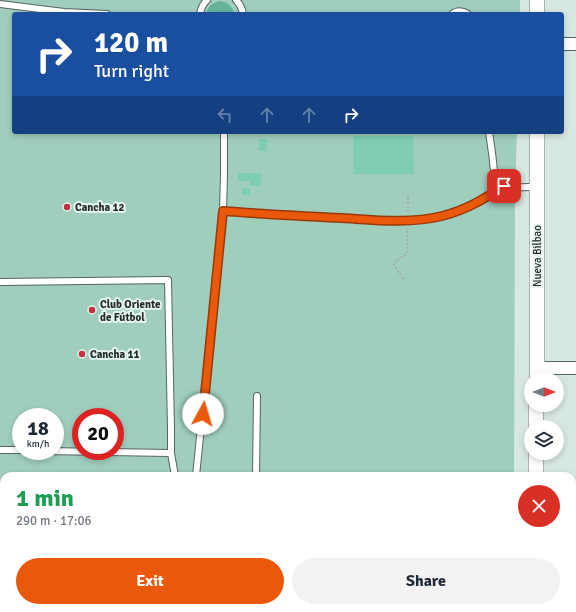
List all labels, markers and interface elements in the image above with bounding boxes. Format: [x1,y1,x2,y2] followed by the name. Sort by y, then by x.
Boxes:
[94,26,168,60] text: 120 m
[28,28,80,80] icon: right
[94,60,169,82] text: Turn right
[214,104,236,126] icon: left
[256,104,278,126] icon: ahead
[298,104,320,126] icon: ahead
[340,104,362,126] icon: right
[487,169,521,203] pin
[493,175,515,197] icon: arrive
[75,201,125,214] place label: Cancha 12
[62,202,72,212] marker: Cancha 12
[531,225,544,287] street label: Nueva Bilbao
[100,298,161,324] place label: Club Oriente de Fútbol
[87,305,97,315] marker: Club Oriente de Fútbol
[90,348,140,361] place label: Cancha 11
[77,349,87,359] marker: Cancha 11
[524,372,564,412] north arrow
[524,372,564,460] map controls
[182,393,224,435] position arrow
[72,408,124,460] speed limit sign: 20
[27,416,49,441] text: 18
[524,420,564,460] button: layers
[27,438,49,450] text: km/h
[16,483,74,513] text: 1 min
[518,485,560,527] button: close
[16,513,92,529] text: 290 m · 17:06
[16,558,284,604] button: Exit
[292,558,560,604] button: Share

